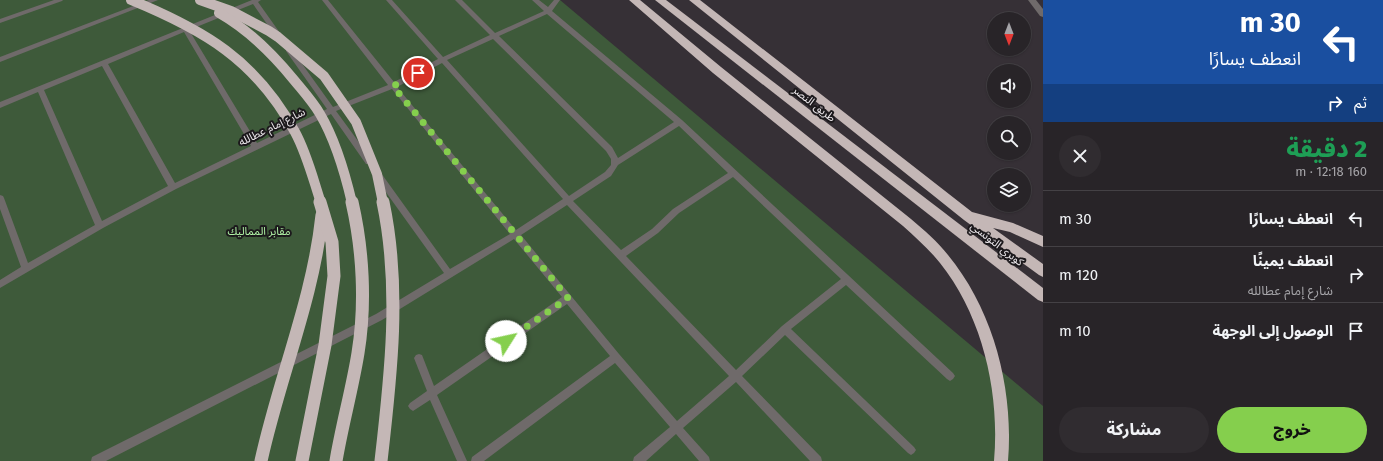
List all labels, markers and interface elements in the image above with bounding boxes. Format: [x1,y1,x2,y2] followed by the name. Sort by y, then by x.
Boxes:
[1240,6,1301,39] text: 30 m
[987,12,1031,56] north arrow
[987,12,1031,212] map controls
[1315,16,1367,68] icon: left
[1209,48,1301,70] text: انعطف يسارًا
[401,56,435,90] pin
[407,62,429,84] icon: arrive
[987,64,1031,108] button: sound
[789,83,838,125] street label: طريق النصر
[1324,92,1346,114] icon: right
[1354,94,1367,112] text: ثم
[237,105,308,150] street label: شارع إمام عطالله
[987,116,1031,160] button: search
[1059,135,1101,177] button: close
[1286,135,1367,163] text: 2 دقيقة
[1295,164,1367,179] text: 160 m · 12:18
[987,168,1031,212] button: layers
[1345,208,1367,230] icon: left
[1059,210,1092,228] text: 30 m
[1249,210,1333,228] text: انعطف يسارًا
[966,219,1026,271] street label: كوبري التونسي
[227,225,291,238] park label: مقابر المماليك
[1253,252,1333,270] text: انعطف يمينًا
[1345,264,1367,286] icon: right
[1059,266,1098,284] text: 120 m
[1248,283,1333,298] text: شارع إمام عطالله
[485,320,527,362] position arrow
[1345,320,1367,342] icon: arrive
[1059,322,1091,340] text: 10 m
[1213,322,1333,340] text: الوصول إلى الوجهة
[1059,407,1209,453] button: مشاركة
[1217,407,1367,453] button: خروج

